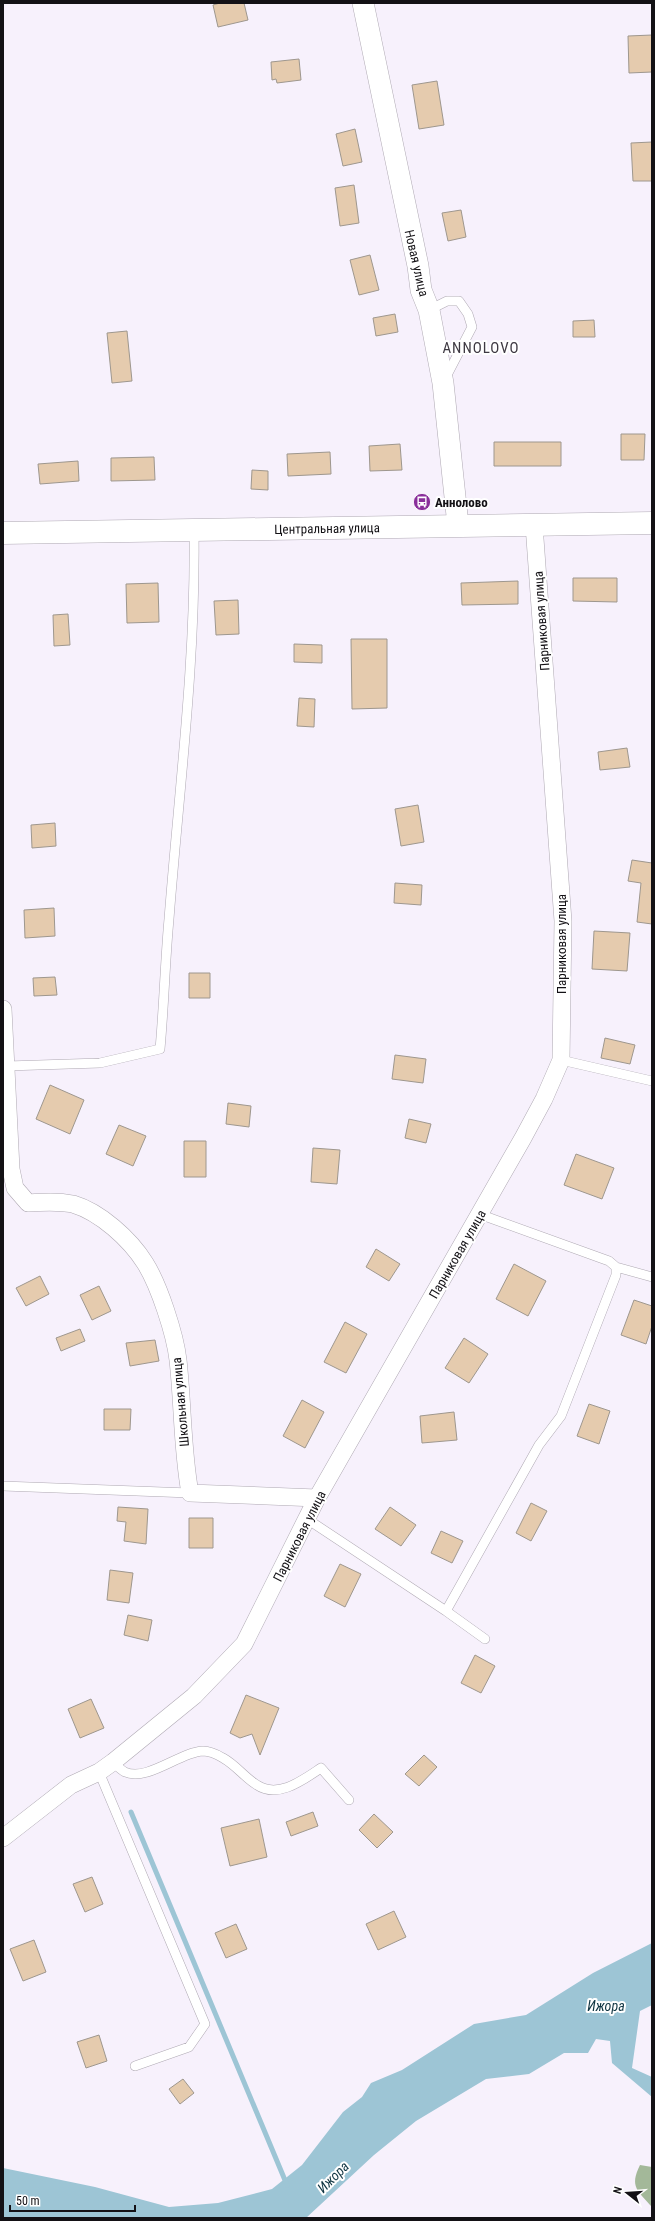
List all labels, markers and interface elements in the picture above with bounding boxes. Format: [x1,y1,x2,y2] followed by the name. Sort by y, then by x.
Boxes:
[402,228,431,298] street label: Новая улица
[442,339,520,357] district label: ANNOLOVO
[412,492,432,512] bus stop icon: Аннолово
[435,495,488,510] place label: Аннолово
[274,520,380,537] street label: Центральная улица
[531,571,552,671] street label: Парниковая улица
[554,894,569,994] street label: Парниковая улица
[426,1207,489,1301] street label: Парниковая улица
[169,1357,192,1447] street label: Школьная улица
[270,1488,329,1584] street label: Парниковая улица
[587,1998,625,2014] water label: Ижора
[314,2158,352,2196] water label: Ижора
[607,2173,647,2213] north arrow
[611,2185,625,2195] text: N
[10,2187,135,2213] scale bar
[16,2194,40,2208] text: 50 m

